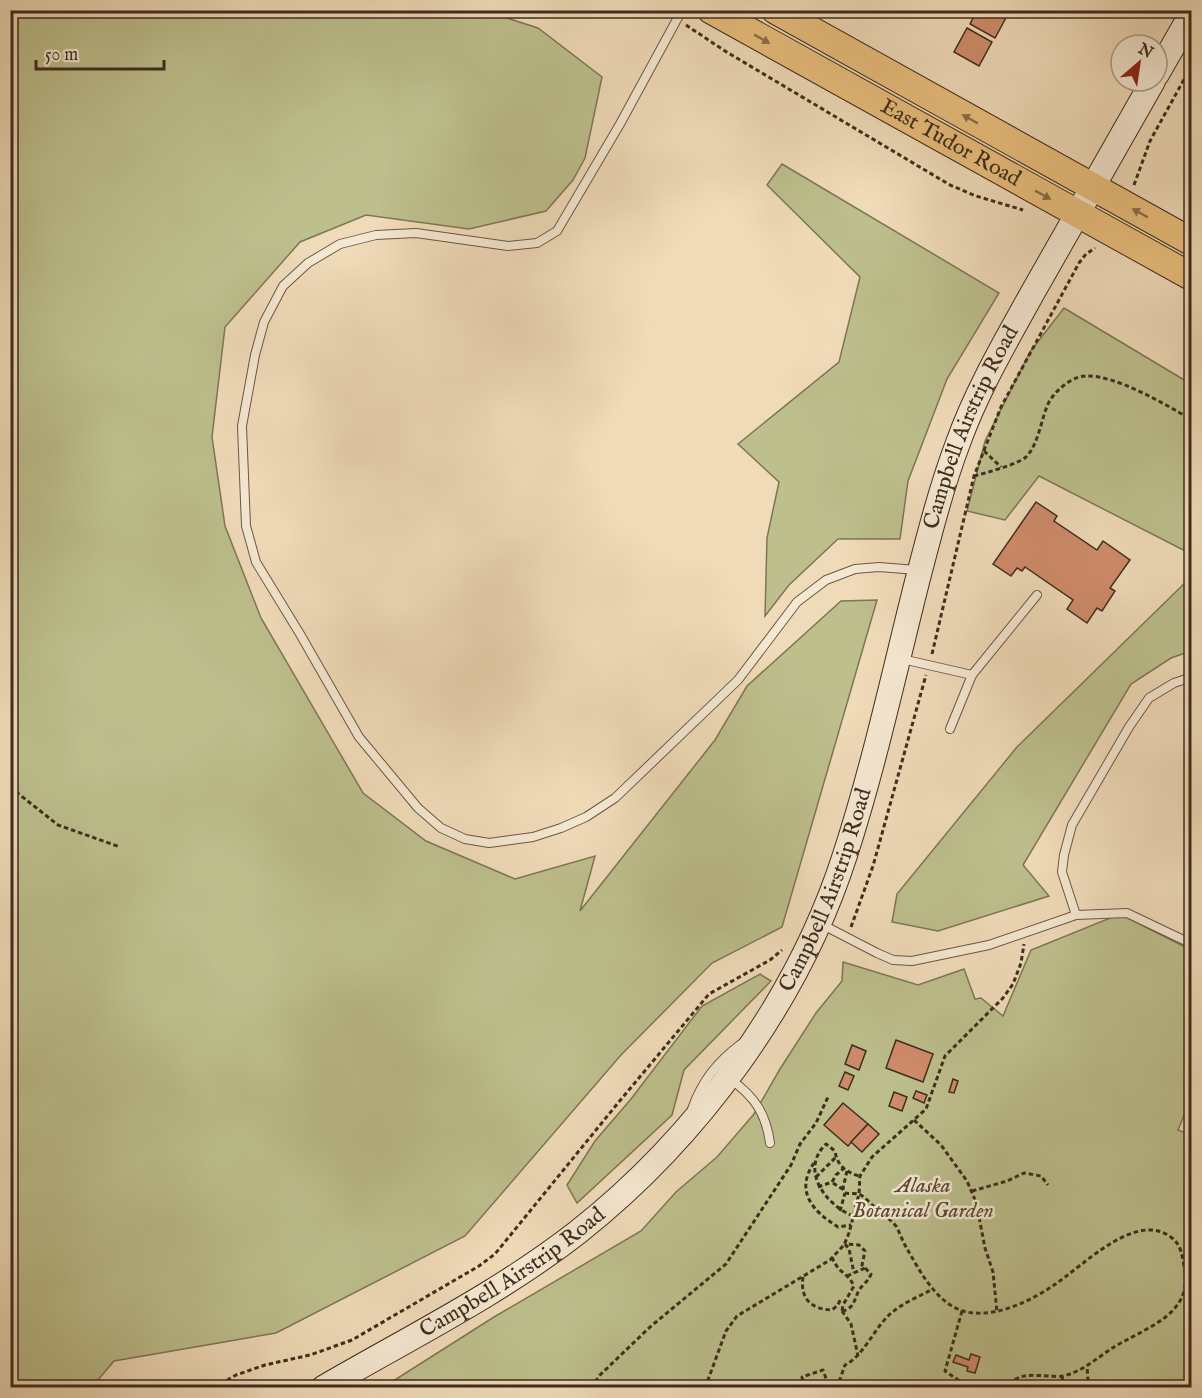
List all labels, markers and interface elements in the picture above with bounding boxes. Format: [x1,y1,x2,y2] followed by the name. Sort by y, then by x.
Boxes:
[36,33,164,71] scale bar
[1109,33,1169,93] north arrow
[754,34,771,44] one-way arrow
[1134,39,1156,64] text: N
[45,44,78,67] text: 50 m
[875,93,1026,193] street label: East Tudor Road
[961,114,978,124] one-way arrow
[1034,190,1051,200] one-way arrow
[1132,208,1149,218] one-way arrow
[918,321,1025,532] street label: Campbell Airstrip Road
[773,785,878,997] street label: Campbell Airstrip Road
[852,1172,994,1225] park label: Alaska Botanical Garden
[415,1201,612,1345] street label: Campbell Airstrip Road

